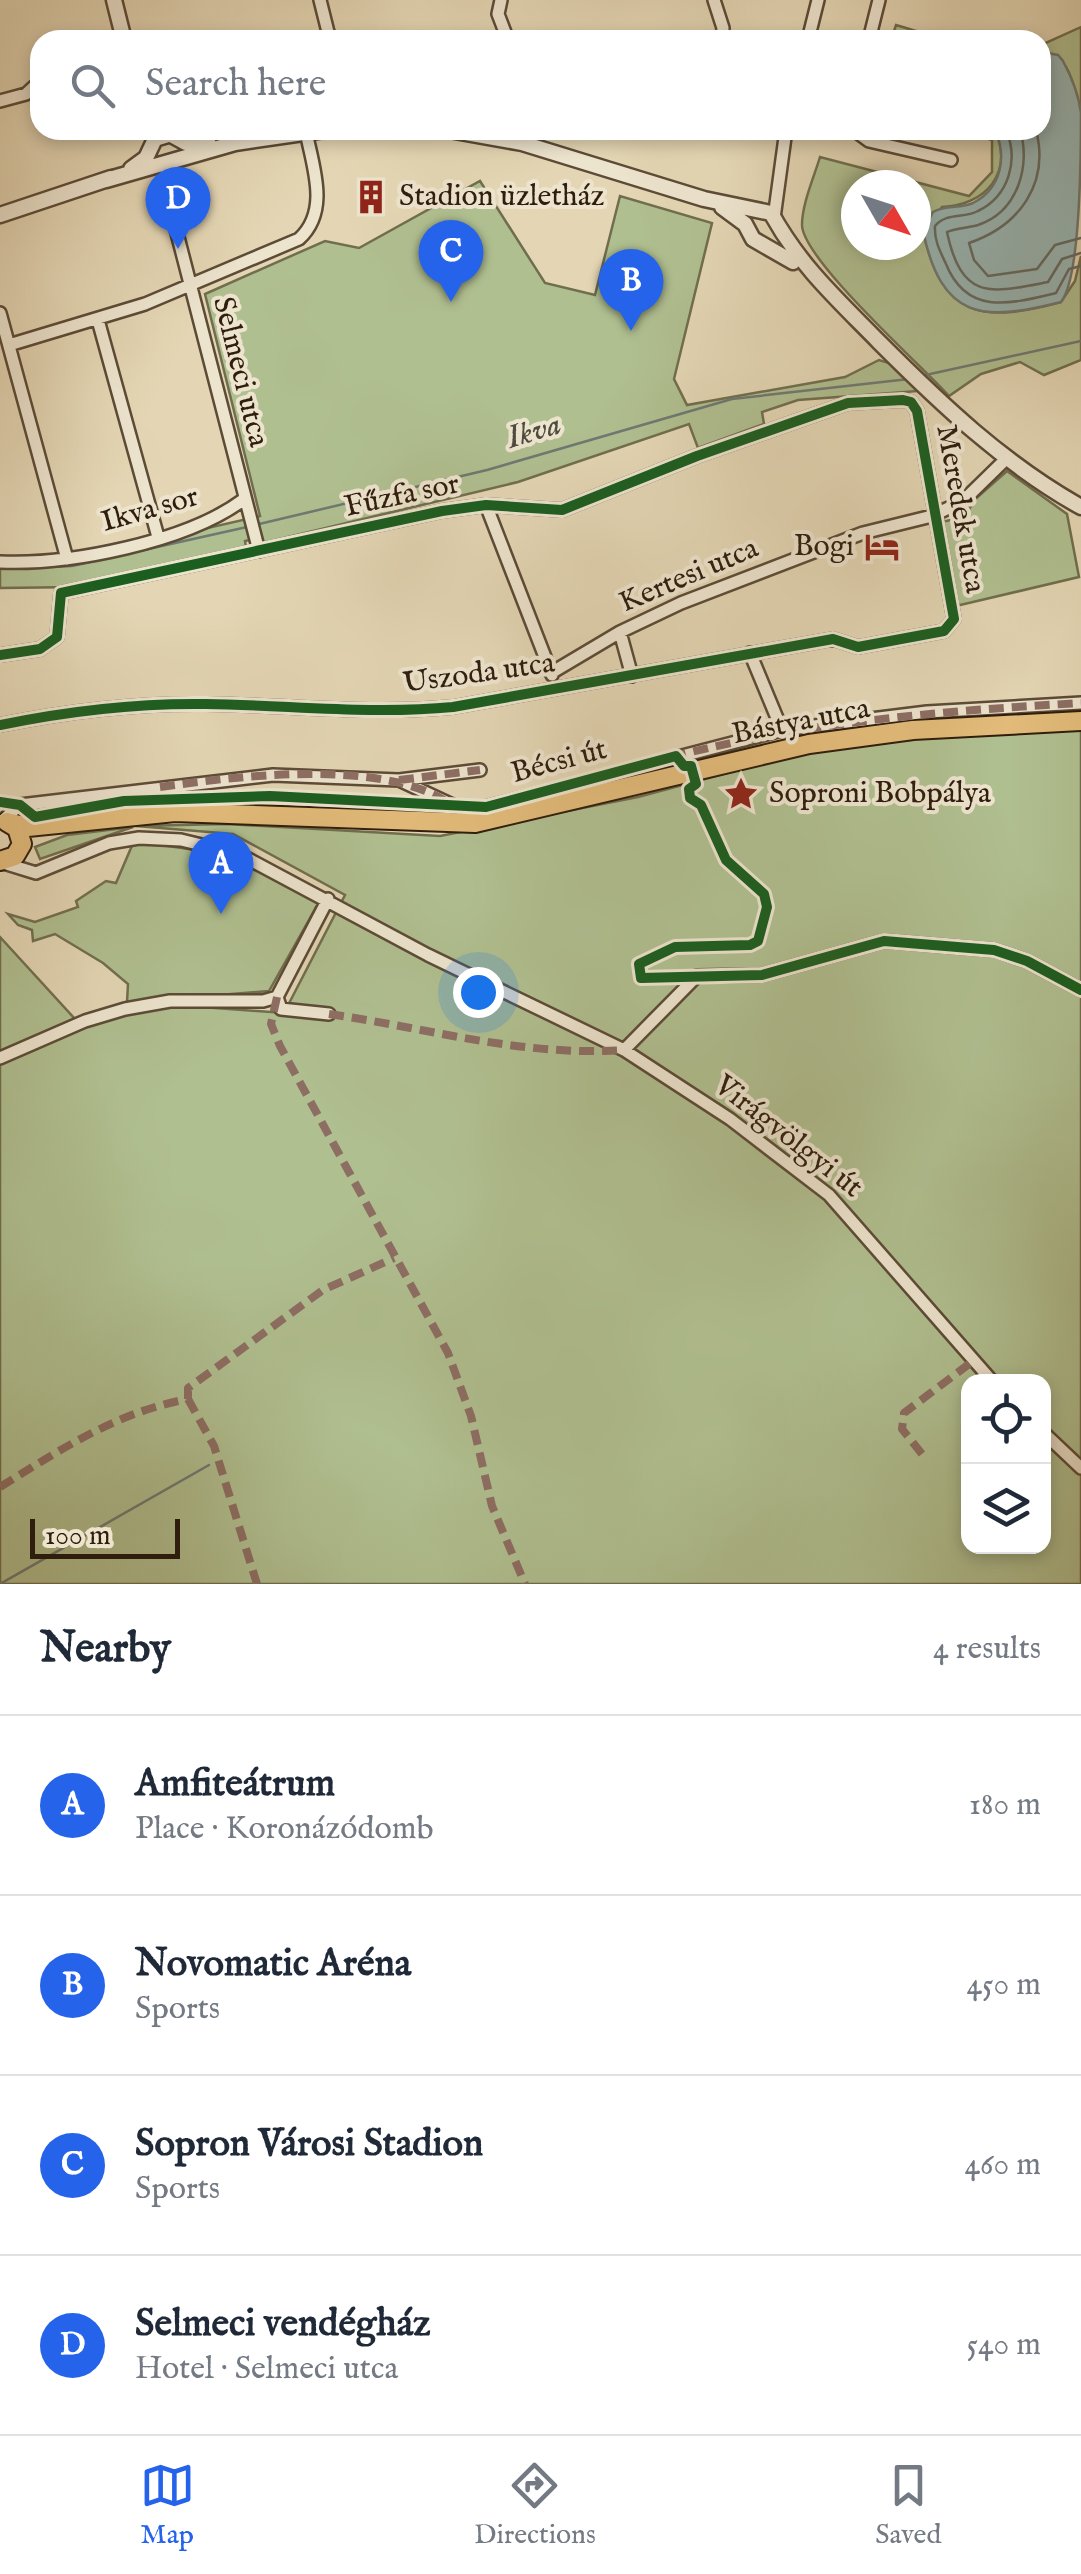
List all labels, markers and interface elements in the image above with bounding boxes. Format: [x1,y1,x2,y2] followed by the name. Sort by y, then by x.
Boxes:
[30,30,1051,140] search box
[65,58,120,113] icon: search
[145,61,326,109] text: Search here
[146,166,210,249] pin: D
[841,170,931,260] north arrow
[352,178,390,216] building icon: Stadion üzletház
[399,178,605,216] place label: Stadion üzletház
[418,220,484,302] pin: C
[598,248,664,331] pin: B
[203,293,277,451] street label: Selmeci utca
[501,405,566,460] water label: Ikva
[926,422,994,596] street label: Meredek utca
[341,465,463,527] street label: Fűzfa sor
[97,478,203,542] street label: Ikva sor
[794,528,854,566] place label: Bogi
[863,528,901,566] hotel icon: Bogi
[614,530,764,622] street label: Kertesi utca
[401,645,557,703] street label: Uszoda utca
[729,690,873,754] street label: Bástya utca
[507,731,611,793] street label: Bécsi út
[722,775,760,813] place icon: Soproni Bobpálya
[769,775,991,813] place label: Soproni Bobpálya
[188,832,254,914] pin: A
[453,967,504,1018] your location
[705,1067,870,1207] street label: Virágvölgyi út
[961,1374,1051,1554] map controls
[961,1374,1051,1464] button: locate
[961,1464,1051,1554] button: layers
[30,1514,180,1558] scale bar
[45,1519,111,1554] text: 100 m
[40,1623,171,1676] text: Nearby
[933,1629,1041,1670] text: 4 results
[135,1761,335,1809] text: Amfiteátrum
[62,1785,83,1826] text: A
[969,1785,1041,1826] text: 180 m
[135,1809,434,1850] text: Place · Koronázódomb
[135,1941,411,1989] text: Novomatic Aréna
[62,1965,83,2006] text: B
[967,1965,1041,2006] text: 450 m
[135,1989,220,2030] text: Sports
[135,2121,483,2169] text: Sopron Városi Stadion
[61,2145,84,2186] text: C
[964,2145,1041,2186] text: 460 m
[135,2169,220,2210] text: Sports
[135,2301,431,2349] text: Selmeci vendégház
[60,2325,85,2366] text: D
[966,2325,1041,2366] text: 540 m
[135,2349,398,2390] text: Hotel · Selmeci utca
[140,2458,195,2553] tab: Map
[474,2458,596,2553] tab: Directions
[875,2458,941,2553] tab: Saved

